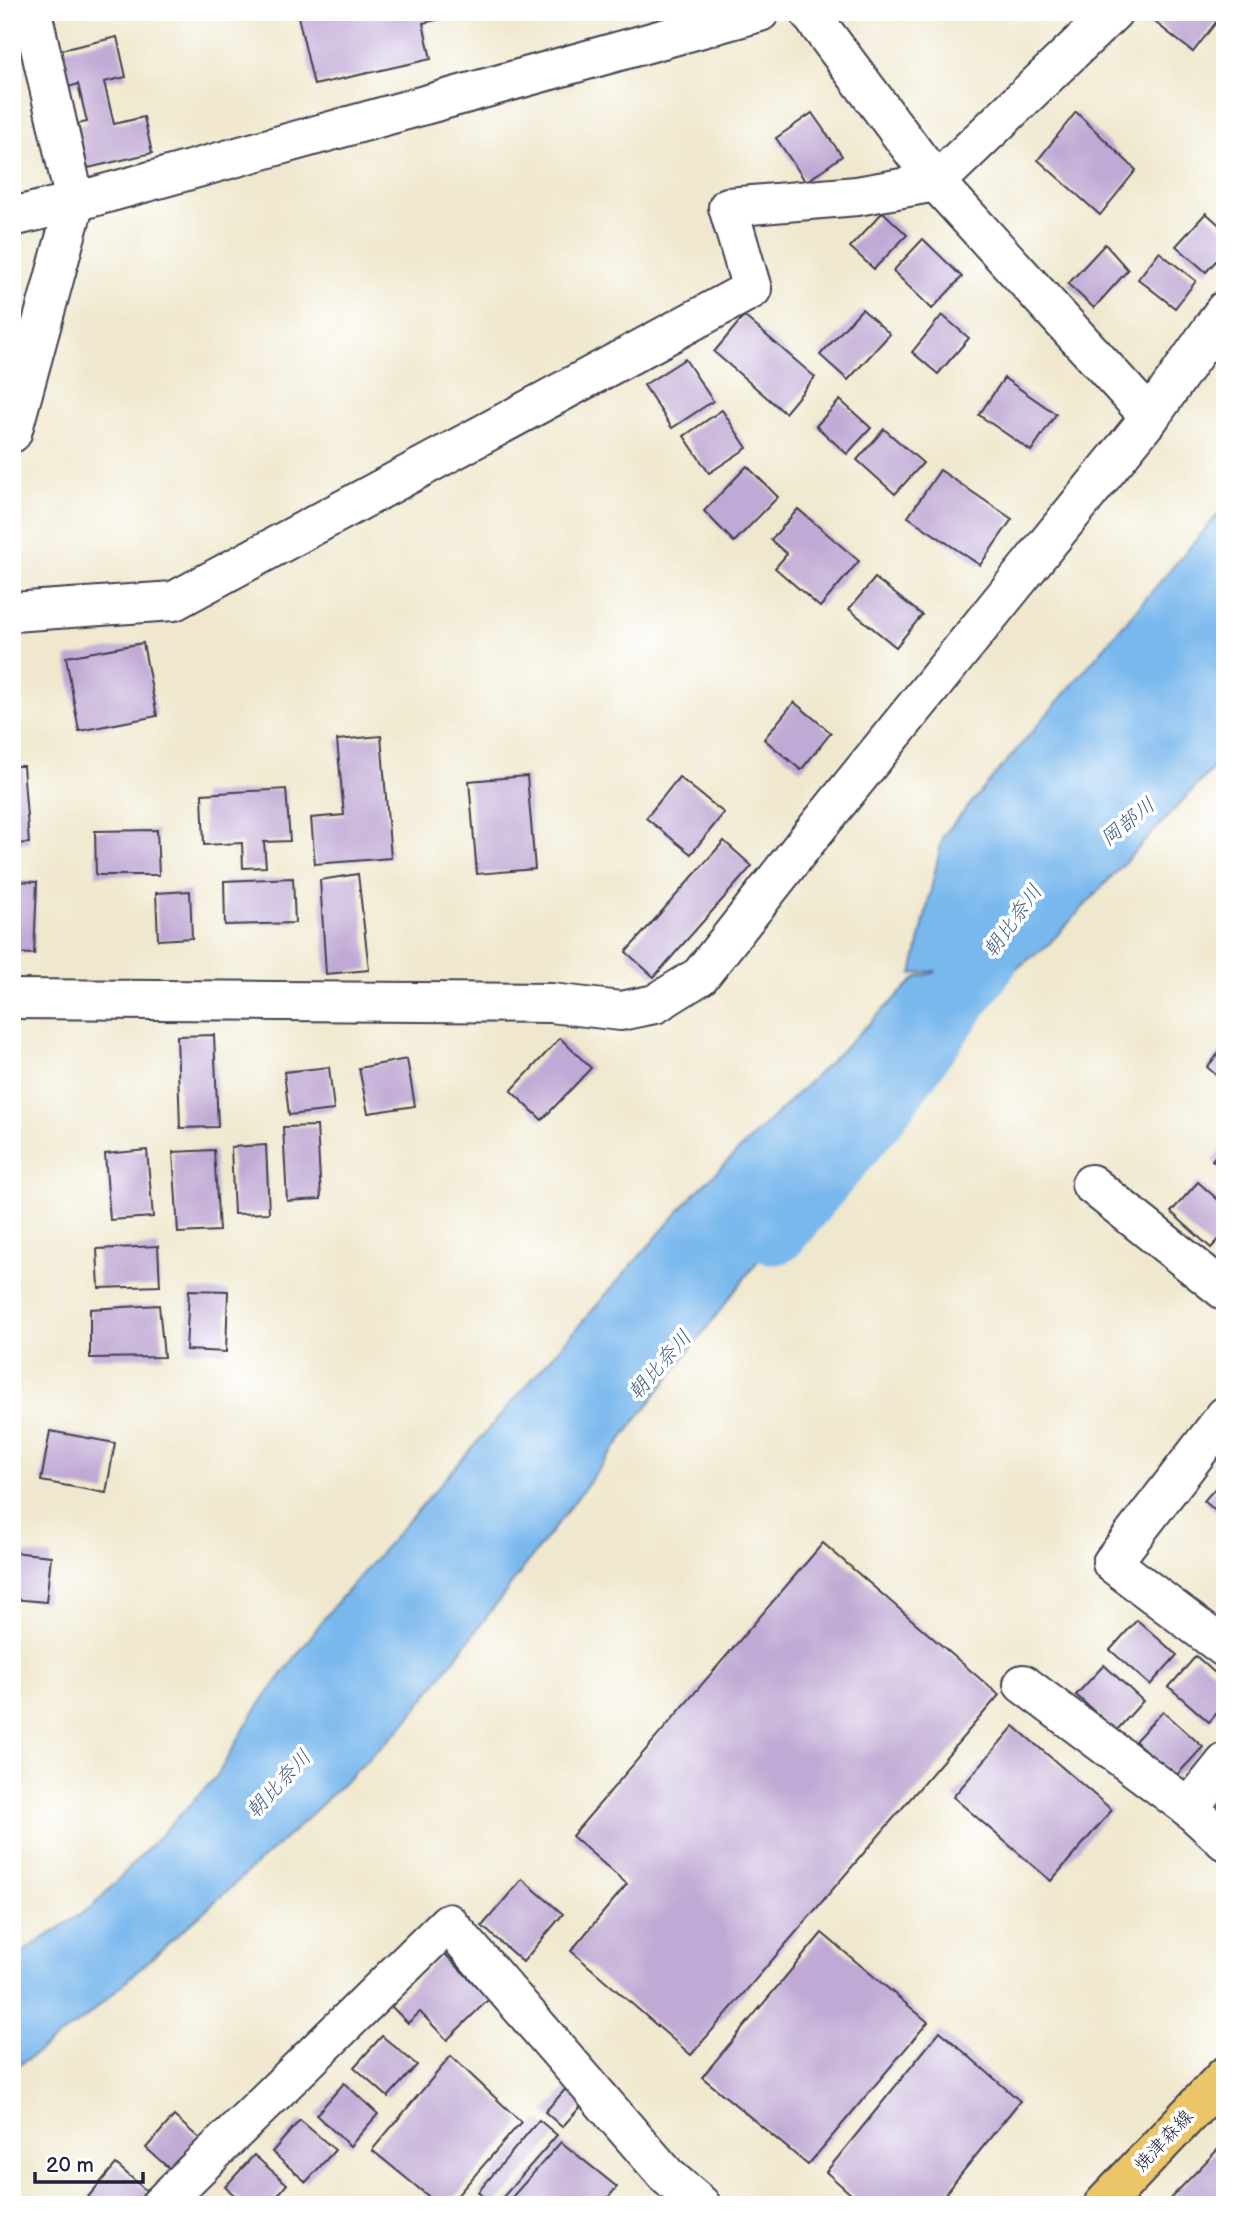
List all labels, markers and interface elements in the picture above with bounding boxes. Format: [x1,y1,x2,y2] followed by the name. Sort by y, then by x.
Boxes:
[1096,792,1160,852] water label: 岡部川
[978,880,1048,962] water label: 朝比奈川
[623,1325,697,1405] water label: 朝比奈川
[241,1745,317,1823] water label: 朝比奈川
[1130,2105,1198,2177] street label: 焼津森線
[35,2140,144,2184] scale bar
[46,2153,94,2178] text: 20 m

